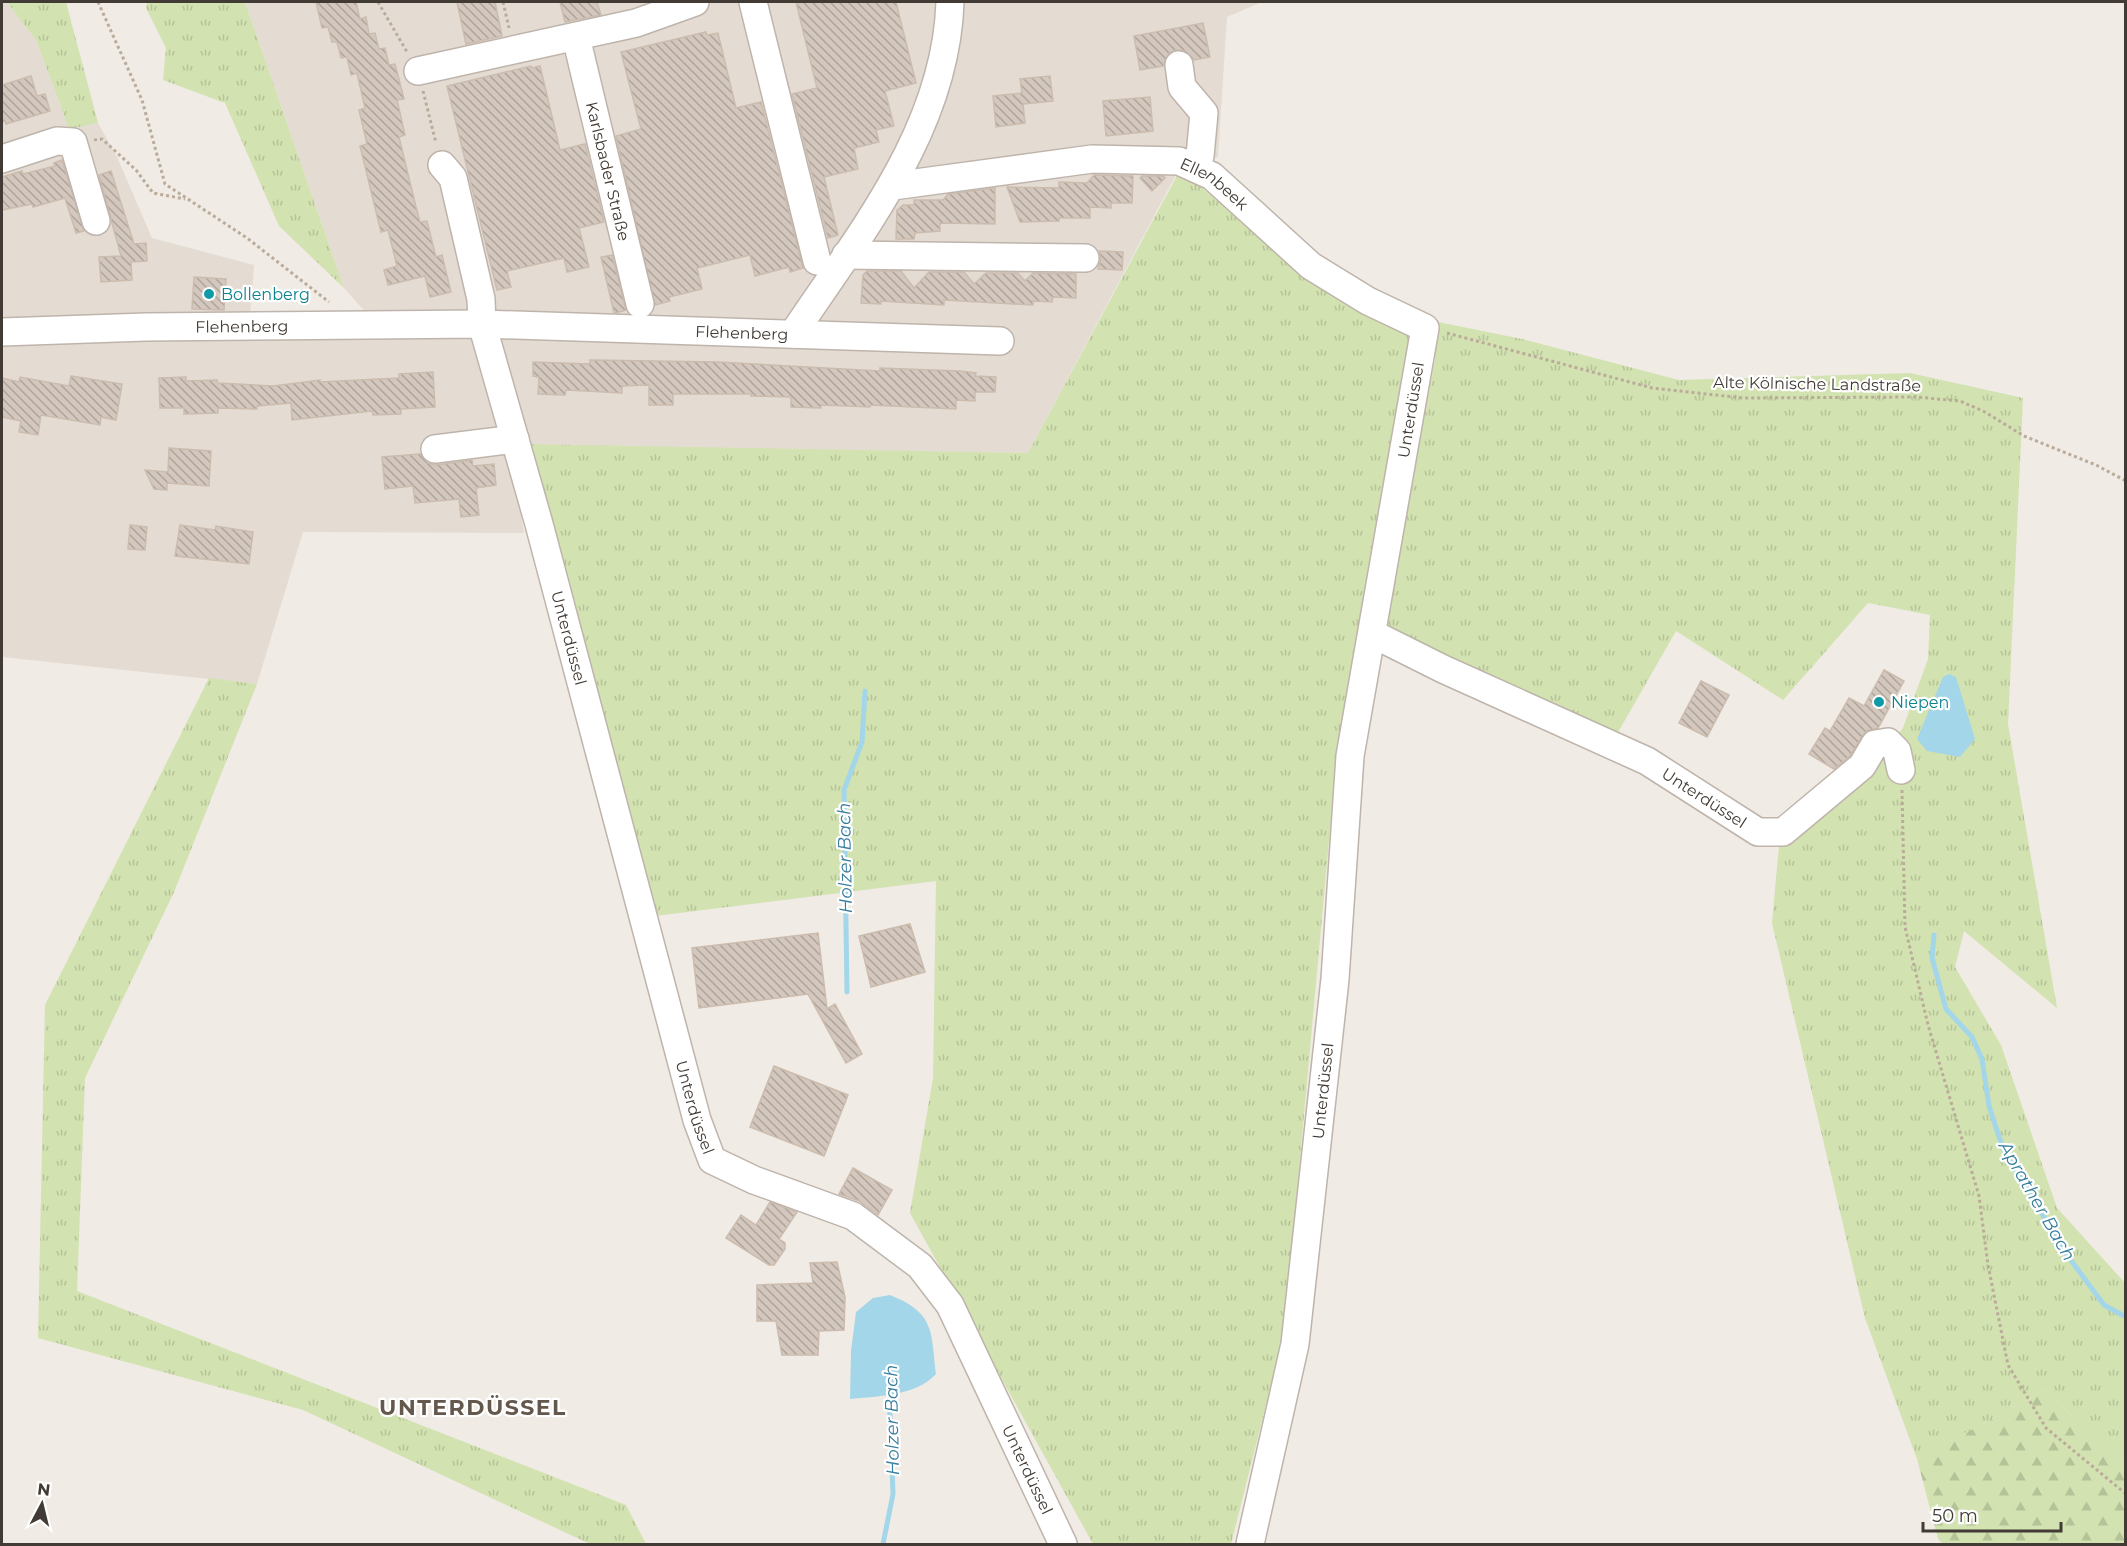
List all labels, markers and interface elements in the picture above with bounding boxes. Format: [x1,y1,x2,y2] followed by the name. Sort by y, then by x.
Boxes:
[582,100,634,243] street label: Karlsbader Straße
[1177,153,1253,214] street label: Ellenbeek
[221,285,310,304] place label: Bollenberg
[202,287,216,301] marker: Bollenberg
[195,316,289,336] street label: Flehenberg
[695,322,789,344] street label: Flehenberg
[1394,361,1428,459] street label: Unterdüssel
[1713,373,1921,395] street label: Alte Kölnische Landstraße
[548,589,591,687] street label: Unterdüssel
[1891,693,1949,712] place label: Niepen
[1872,695,1886,709] marker: Niepen
[1658,764,1750,832] street label: Unterdüssel
[833,803,857,913] water label: Holzer Bach
[1308,1042,1338,1140] street label: Unterdüssel
[672,1058,718,1157] street label: Unterdüssel
[1993,1136,2080,1265] water label: Aprather Bach
[880,1365,904,1475] water label: Holzer Bach
[379,1394,567,1421] district label: UNTERDÜSSEL
[998,1422,1057,1517] street label: Unterdüssel
[12,1474,72,1534] north arrow
[36,1479,51,1500] text: N
[1923,1495,2061,1533] scale bar
[1932,1505,1978,1527] text: 50 m

